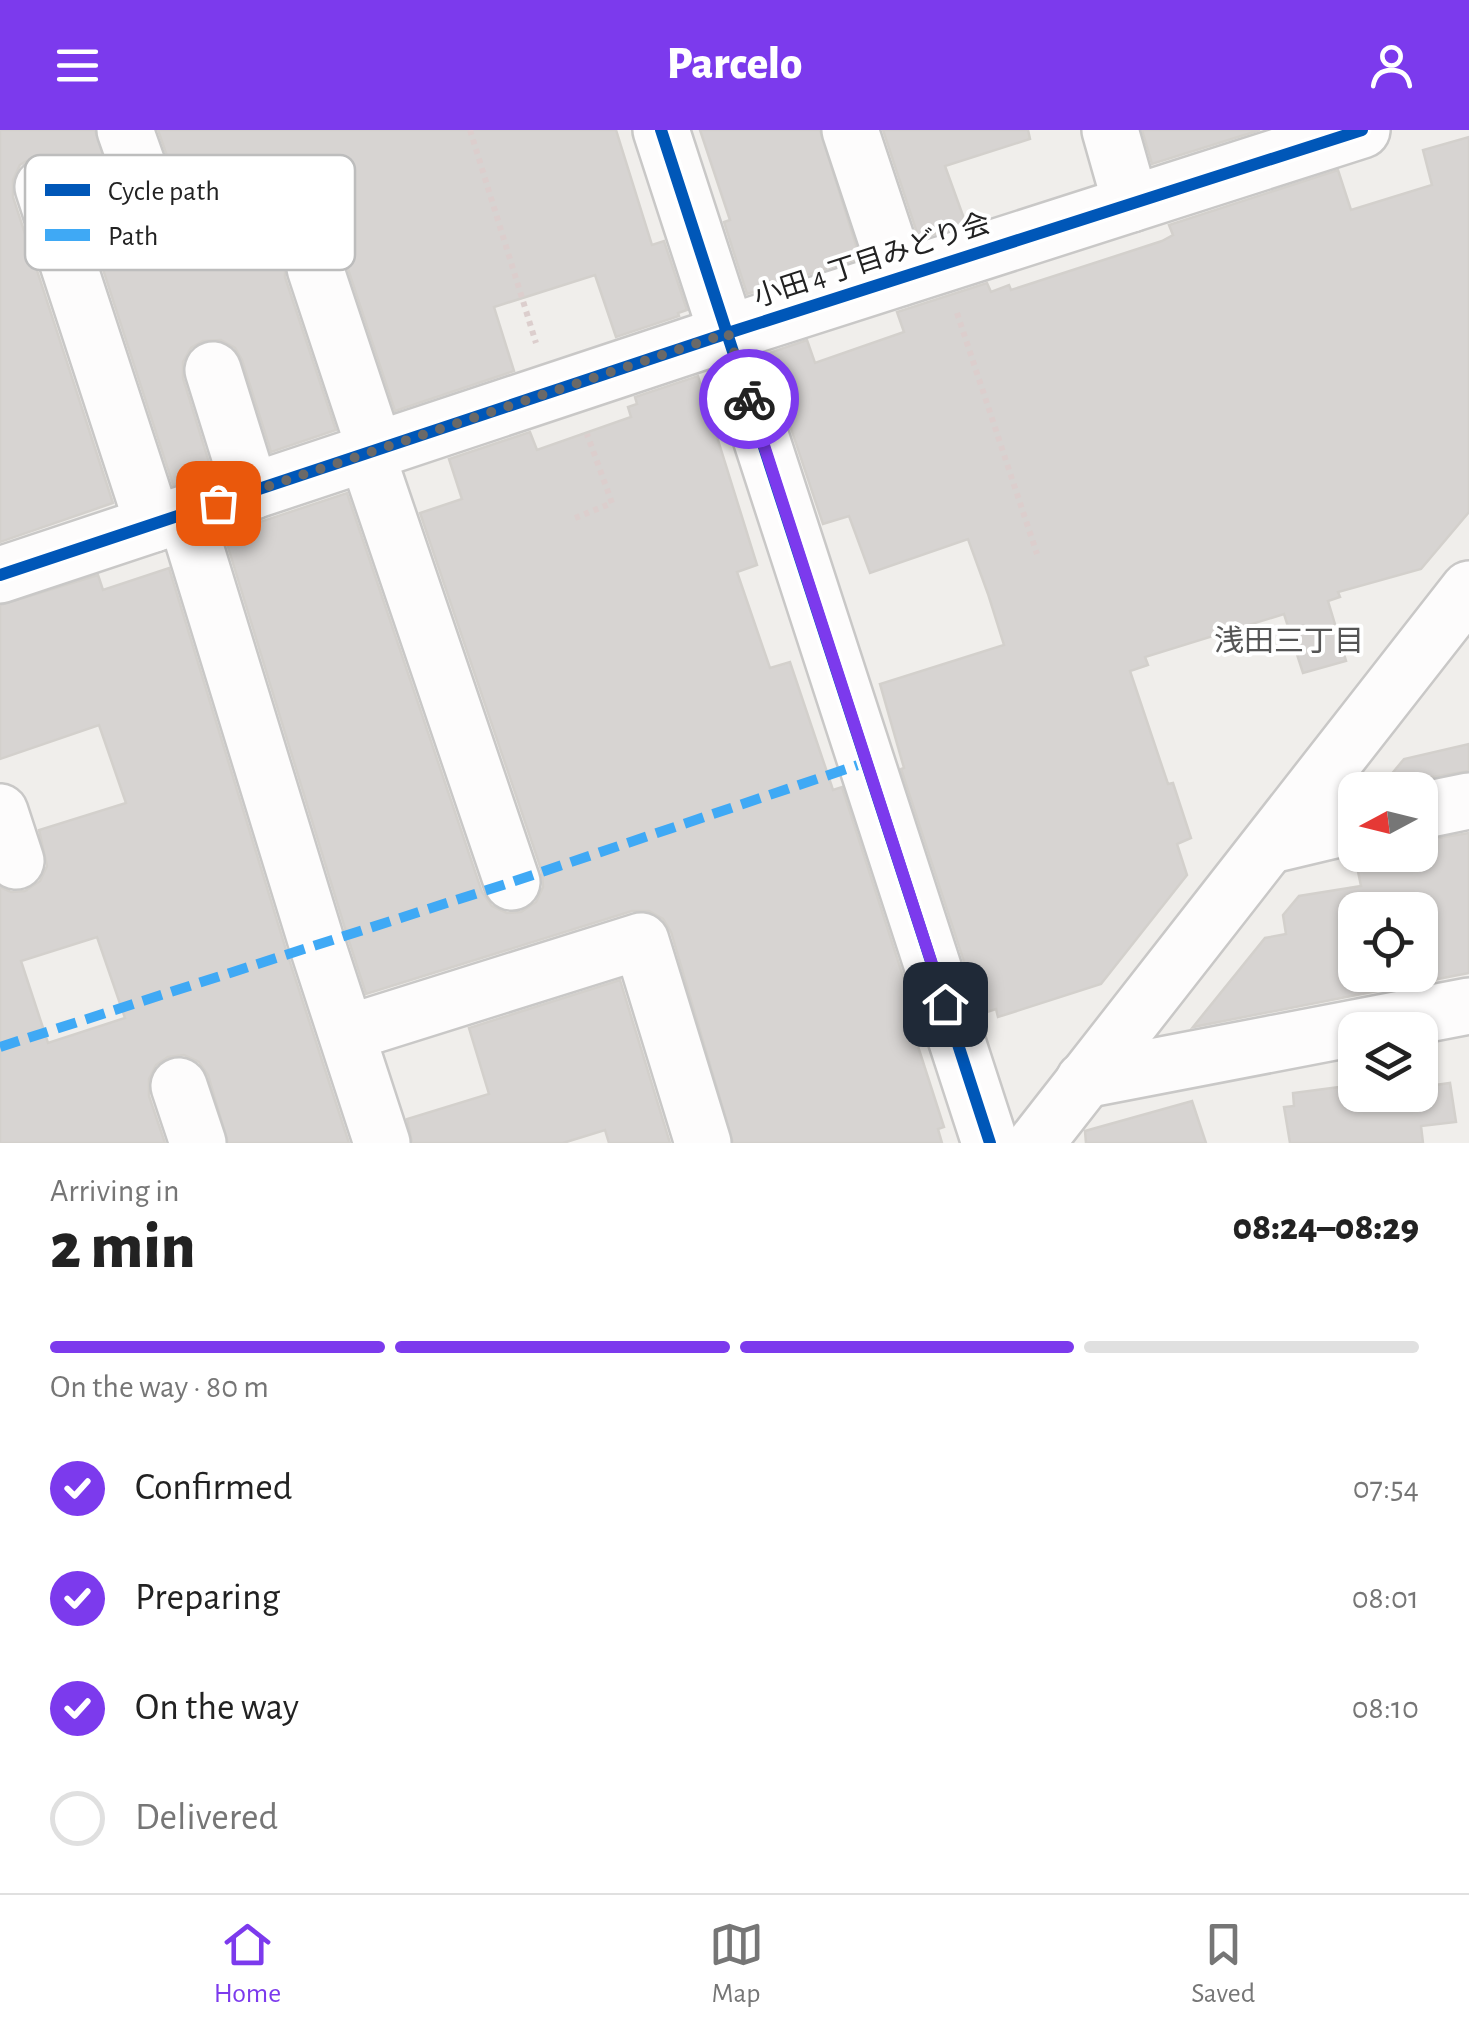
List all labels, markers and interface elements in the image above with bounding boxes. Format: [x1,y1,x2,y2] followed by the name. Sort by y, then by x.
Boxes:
[50,38,105,93] icon: menu
[1364,38,1419,93] icon: person
[667,42,802,87] text: Parcelo
[25,155,355,270] legend
[108,178,220,206] text: Cycle path
[750,208,994,312] street label: 小田 4 丁目みどり会
[108,223,158,251] text: Path
[699,349,799,449] courier
[722,372,777,427] icon: bike
[176,461,261,546] pin
[191,476,246,531] icon: bag
[1214,625,1364,657] district label: 浅田三丁目
[1338,772,1438,872] north arrow
[1338,772,1438,1112] map controls
[1338,892,1438,992] button: locate
[903,962,988,1047] pin
[918,977,973,1032] icon: home
[1338,1012,1438,1112] button: layers
[50,1175,179,1207] text: Arriving in
[1232,1209,1419,1247] text: 08:24–08:29
[50,1215,196,1280] text: 2 min
[50,1371,269,1403] text: On the way · 80 m
[50,1461,105,1516] icon: check
[135,1469,292,1507] text: Confirmed
[1353,1472,1419,1504] text: 07:54
[50,1571,105,1626] icon: check
[135,1579,280,1617] text: Preparing
[1352,1582,1419,1614] text: 08:01
[50,1681,105,1736] icon: check
[135,1689,299,1727] text: On the way
[1352,1692,1419,1724] text: 08:10
[135,1799,278,1837] text: Delivered
[214,1917,281,2011] tab: Home
[709,1917,764,2011] tab: Map
[1191,1917,1255,2011] tab: Saved

